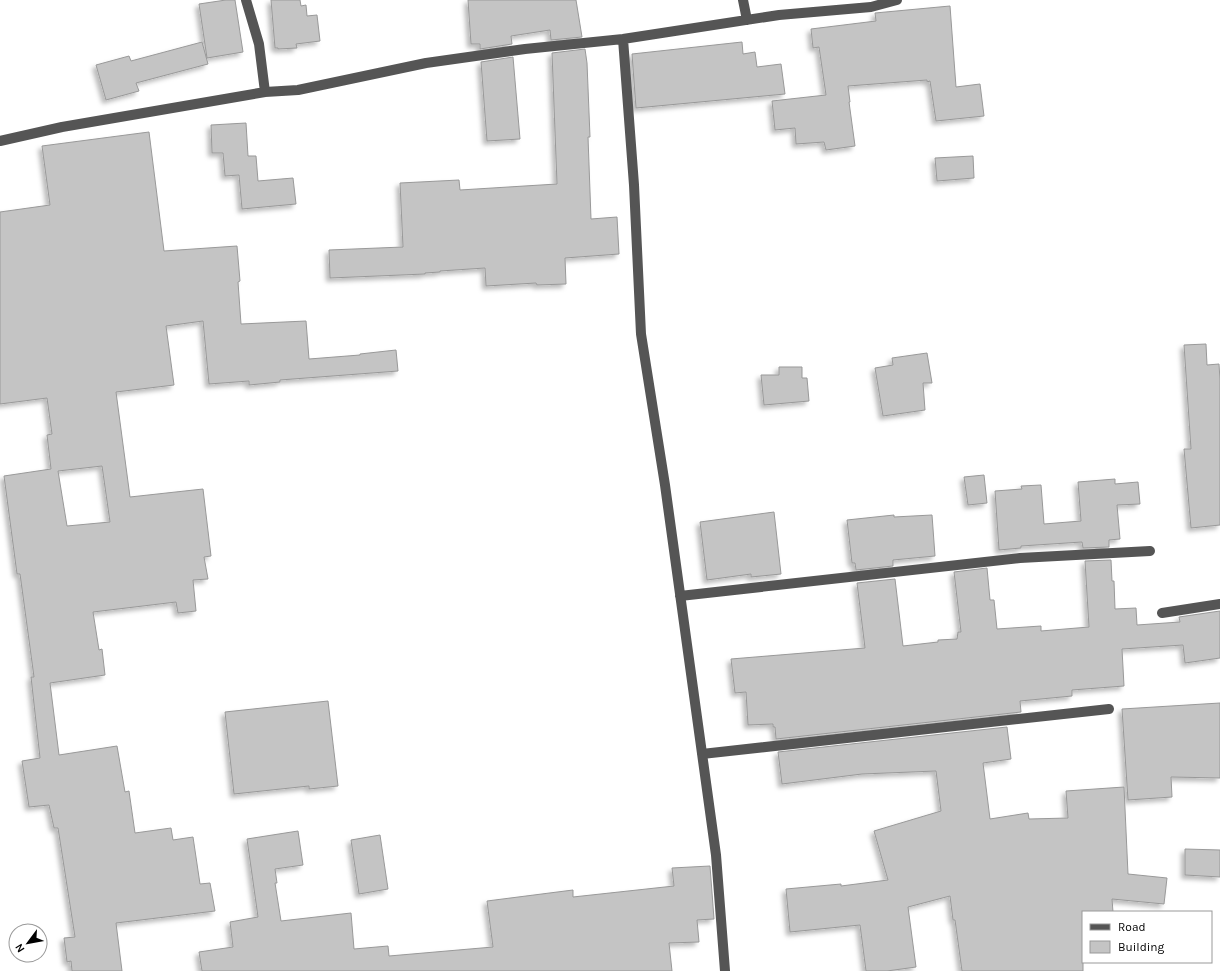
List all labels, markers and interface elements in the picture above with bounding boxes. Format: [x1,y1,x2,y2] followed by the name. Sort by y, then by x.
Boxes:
[1082,911,1212,963] legend
[1118,920,1146,934] text: Road
[8,923,48,963] north arrow
[1118,940,1165,954] text: Building
[12,941,28,955] text: N

